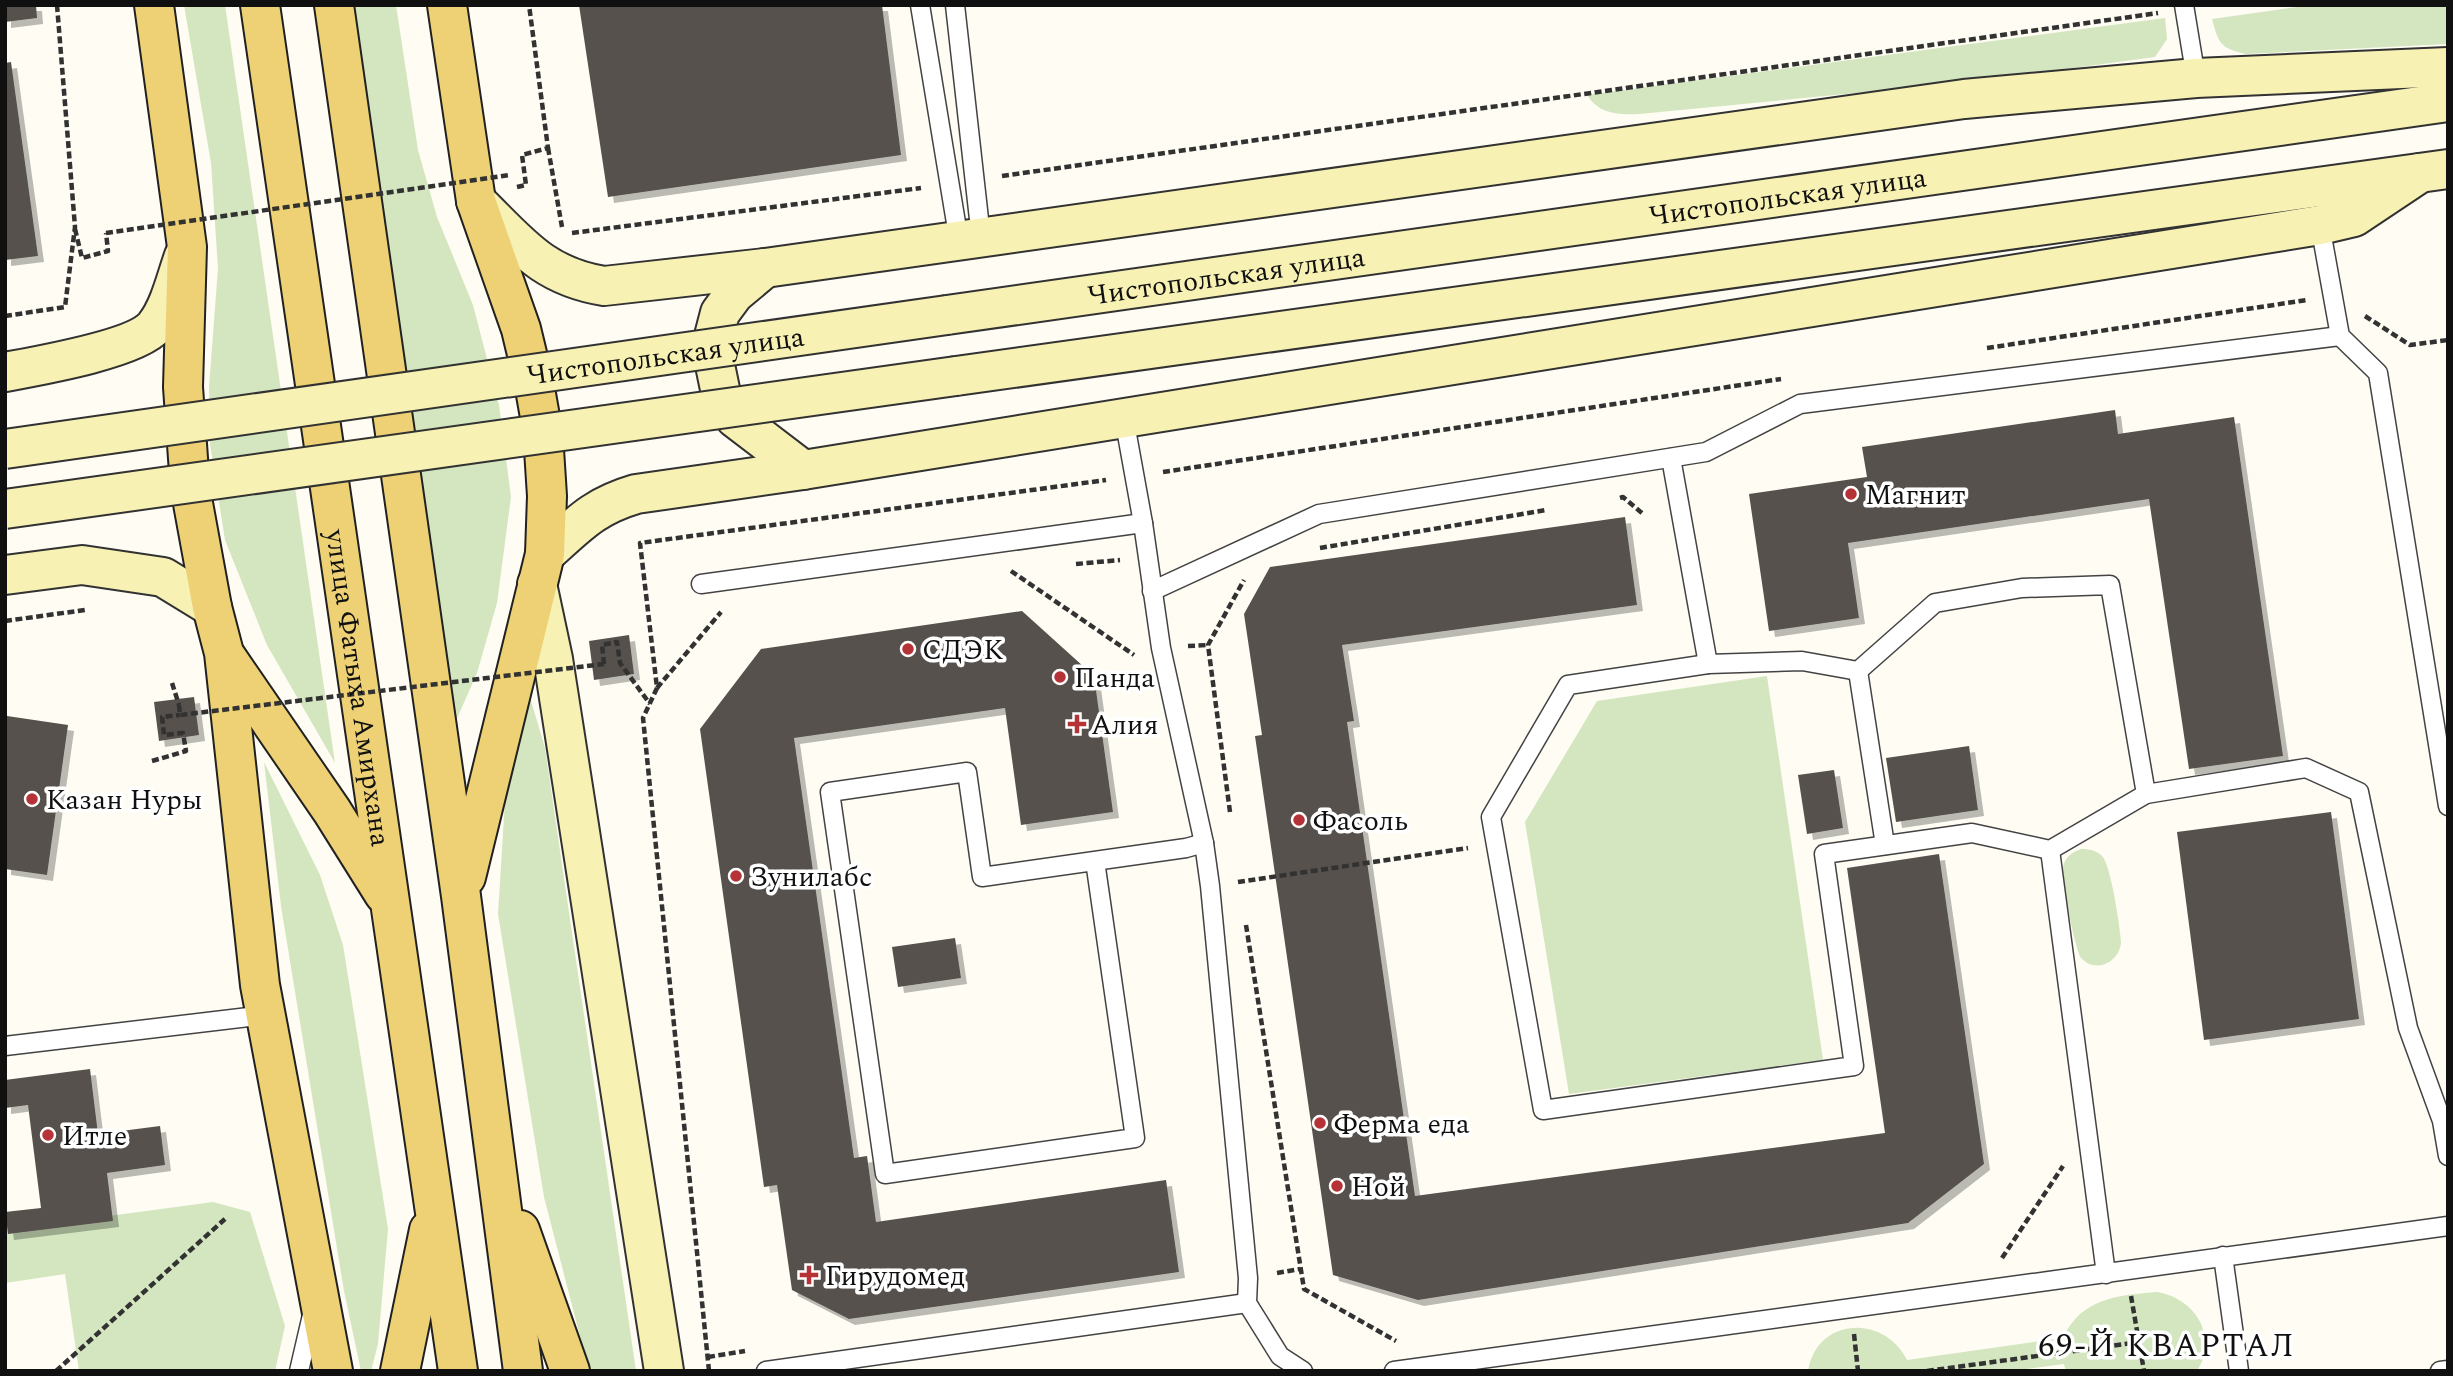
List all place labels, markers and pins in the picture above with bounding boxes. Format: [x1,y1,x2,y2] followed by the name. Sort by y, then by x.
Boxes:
[1865,474,1966,517] place label: Магнит
[1843,486,1859,502] marker: Магнит
[922,629,1003,672] place label: СДЭК
[900,641,916,657] marker: СДЭК
[1074,657,1155,700] place label: Панда
[1052,669,1068,685] marker: Панда
[1091,704,1159,747] place label: Алия
[1069,716,1085,732] marker: Алия
[46,779,202,822] place label: Казан Нуры
[24,791,40,807] marker: Казан Нуры
[1313,800,1408,843] place label: Фасоль
[1291,812,1307,828] marker: Фасоль
[750,856,872,899] place label: Зунилабс
[728,868,744,884] marker: Зунилабс
[1334,1103,1470,1146] place label: Ферма еда
[62,1115,127,1158] place label: Итле
[1312,1115,1328,1131] marker: Ферма еда
[40,1127,56,1143] marker: Итле
[1351,1166,1406,1209] place label: Ной
[1329,1178,1345,1194] marker: Ной
[825,1255,965,1298] place label: Гирудомед
[799,1265,819,1285] marker: Гирудомед

